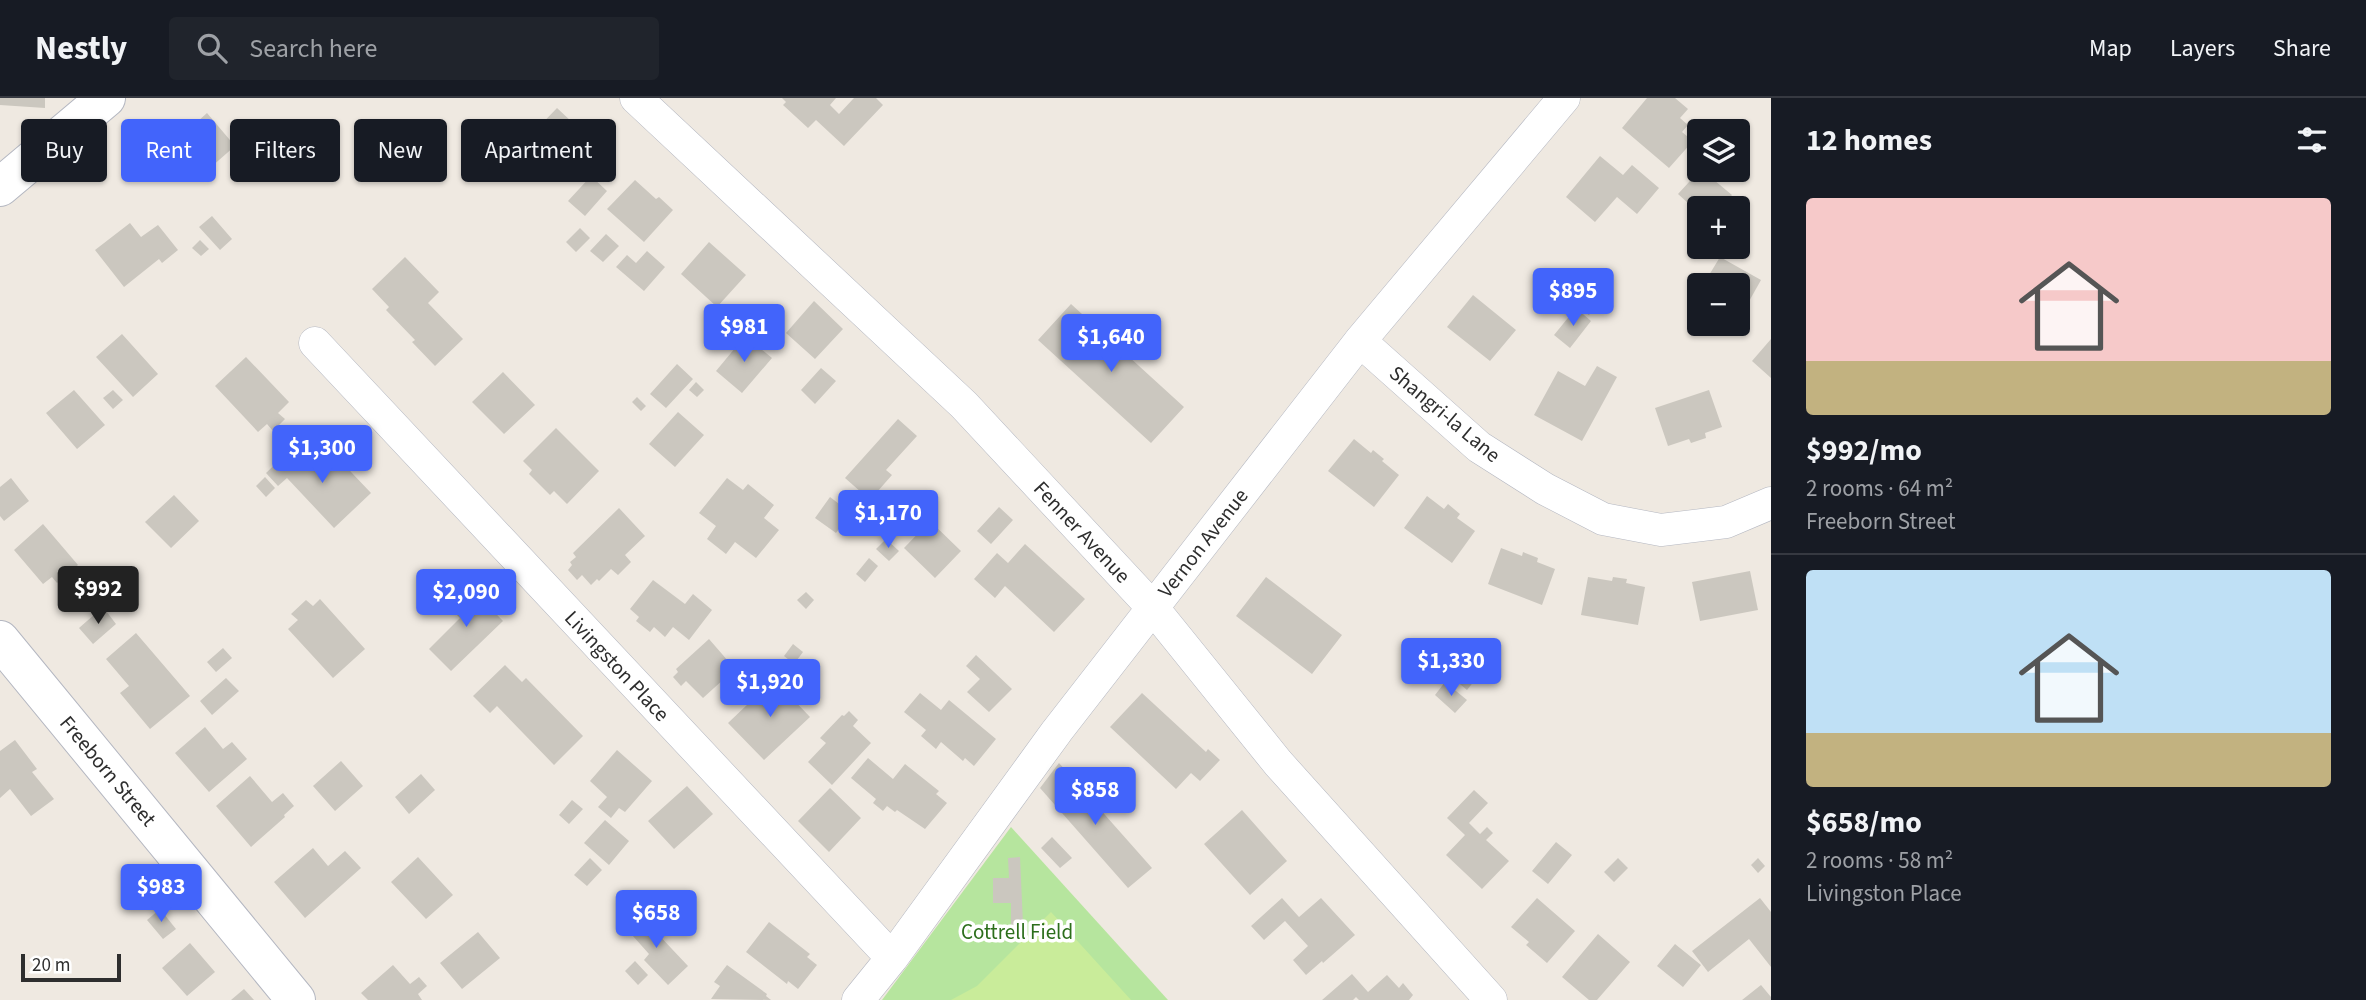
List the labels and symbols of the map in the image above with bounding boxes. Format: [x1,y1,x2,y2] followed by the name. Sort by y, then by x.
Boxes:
[1532,268,1614,328] pin: $895
[703,304,785,364] pin: $981
[1054,314,1168,374] pin: $1,640
[1383,358,1507,470] street label: Shangri-la Lane
[265,426,379,485] pin: $1,300
[1027,474,1137,590] street label: Fenner Avenue
[1151,482,1255,604] street label: Vernon Avenue
[831,490,945,550] pin: $1,170
[57,566,139,626] pin: $992
[409,570,523,629] pin: $2,090
[558,604,676,728] street label: Livingston Place
[1394,638,1508,698] pin: $1,330
[713,660,827,719] pin: $1,920
[53,709,163,833] street label: Freeborn Street
[1054,768,1136,827] pin: $858
[120,864,202,924] pin: $983
[615,890,697,950] pin: $658
[961,917,1073,947] park label: Cottrell Field
[21,951,121,983] scale bar

